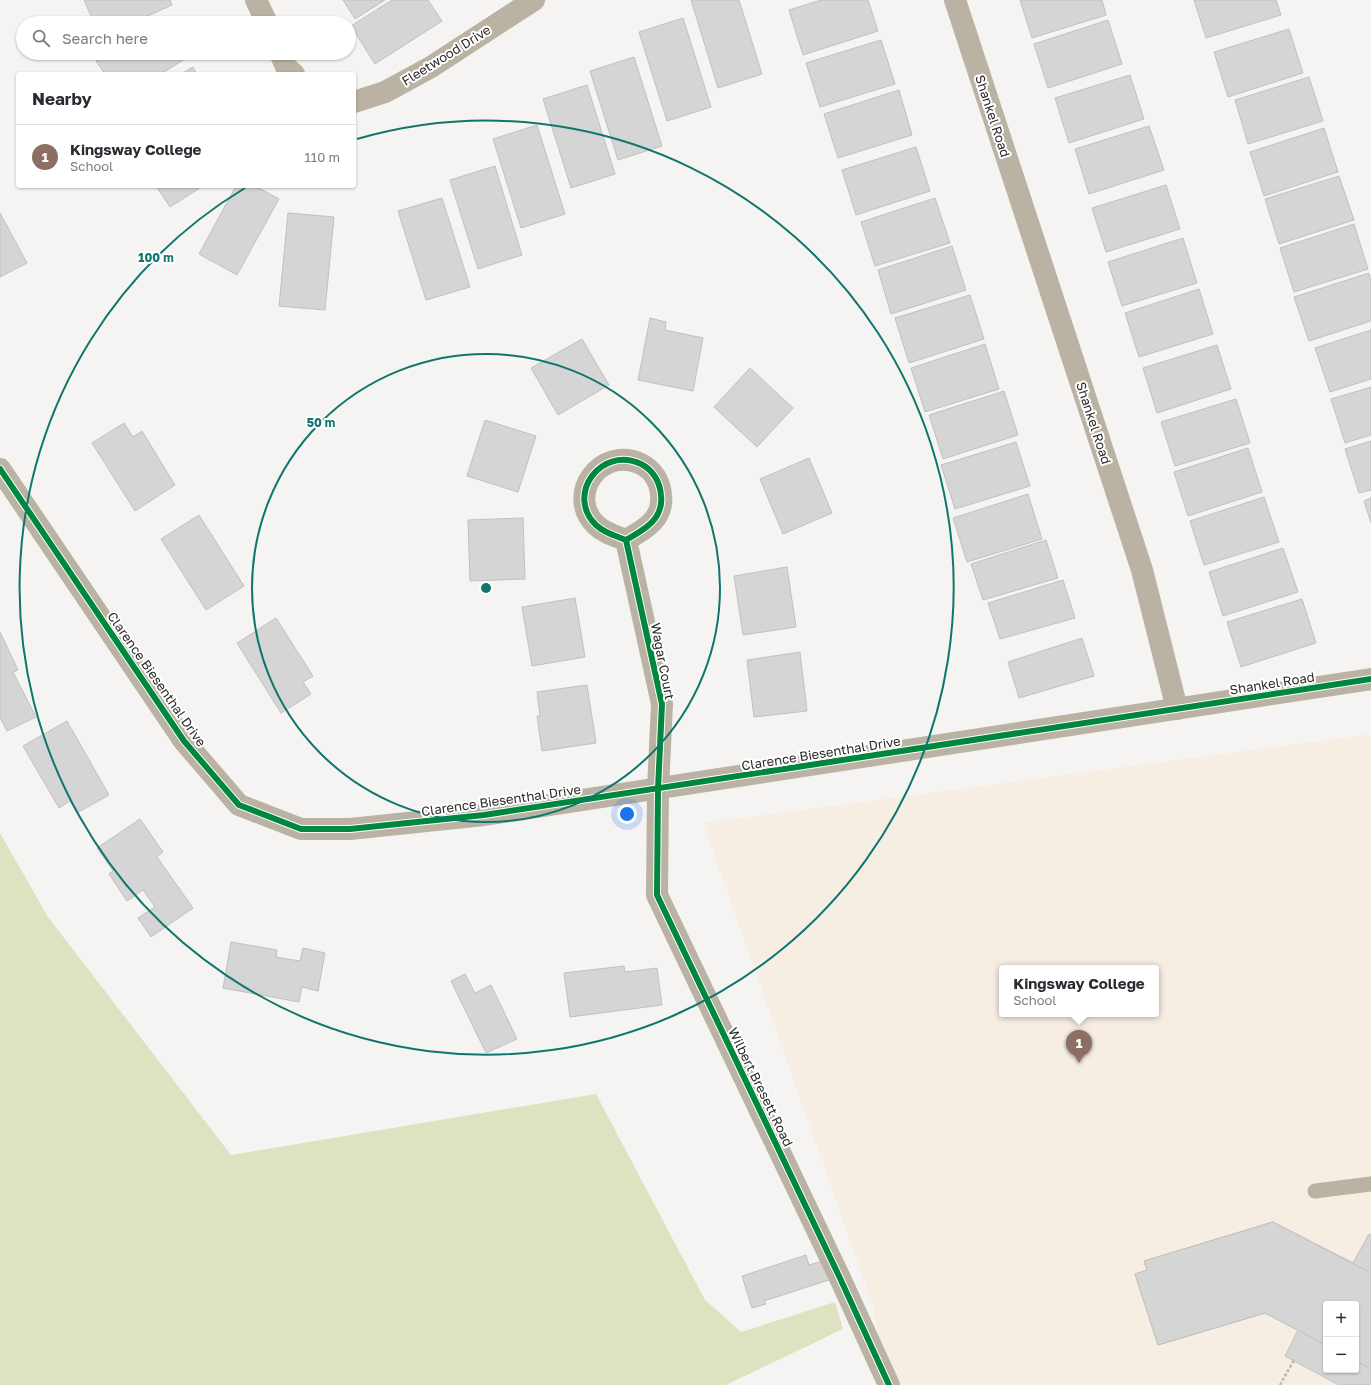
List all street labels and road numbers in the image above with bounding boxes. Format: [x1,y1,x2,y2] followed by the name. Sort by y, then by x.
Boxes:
[399,21,493,89] street label: Fleetwood Drive
[972,73,1014,159] street label: Shankel Road
[1073,380,1115,466] street label: Shankel Road
[104,609,210,749] street label: Clarence Biesenthal Drive
[648,621,678,701] street label: Wagar Court
[1229,668,1315,698] street label: Shankel Road
[740,733,902,773] street label: Clarence Biesenthal Drive
[420,781,582,819] street label: Clarence Biesenthal Drive
[725,1025,797,1149] street label: Wilbert Bresett Road

